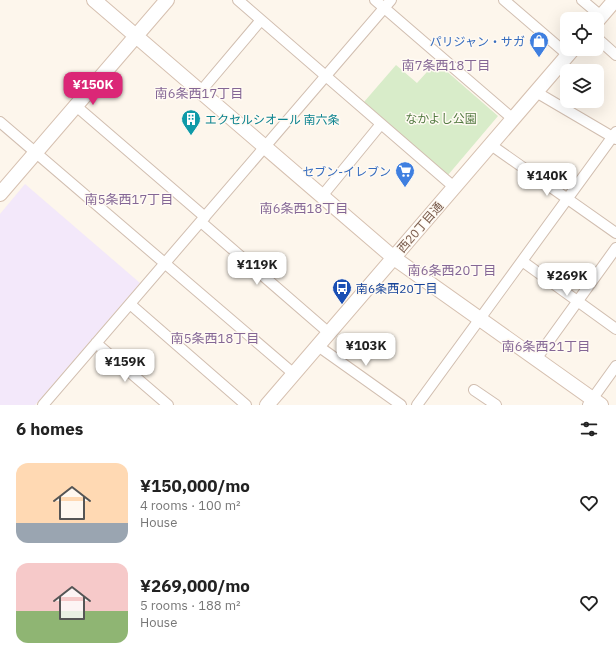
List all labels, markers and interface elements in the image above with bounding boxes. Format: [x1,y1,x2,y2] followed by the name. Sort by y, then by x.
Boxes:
[560,12,604,108] map controls
[560,12,604,56] button: locate
[528,30,550,58] shop icon: パリジャン・サガ
[430,34,525,49] place label: パリジャン・サガ
[402,57,490,74] district label: 南7条西18丁目
[560,64,604,108] button: layers
[65,72,121,106] pin: ¥150K
[73,76,113,93] text: ¥150K
[155,85,243,102] district label: 南6条西17丁目
[180,108,202,136] building icon: エクセルシオール 南六条
[405,111,477,126] park label: なかよし公園
[205,112,340,127] place label: エクセルシオール 南六条
[394,160,416,188] supermarket icon: セブン-イレブン
[519,163,575,197] pin: ¥140K
[302,164,391,179] place label: セブン-イレブン
[527,167,567,184] text: ¥140K
[85,191,173,208] district label: 南5条西17丁目
[394,199,446,255] street label: 西20丁目通
[260,200,348,217] district label: 南6条西18丁目
[229,252,285,286] pin: ¥119K
[237,256,277,273] text: ¥119K
[408,262,496,279] district label: 南6条西20丁目
[539,263,595,297] pin: ¥269K
[547,267,587,284] text: ¥269K
[331,277,353,305] bus stop icon: 南6条西20丁目
[356,281,438,296] place label: 南6条西20丁目
[171,330,259,347] district label: 南5条西18丁目
[338,333,394,367] pin: ¥103K
[346,337,386,354] text: ¥103K
[502,338,590,355] district label: 南6条西21丁目
[97,349,153,383] pin: ¥159K
[105,353,145,370] text: ¥159K
[16,418,83,440] text: 6 homes
[578,418,600,440] icon: filters
[140,475,250,497] text: ¥150,000/mo
[48,479,96,527] icon: home
[578,492,600,514] icon: heart
[140,497,241,514] text: 4 rooms · 100 m²
[140,514,177,531] text: House
[140,575,250,597] text: ¥269,000/mo
[48,579,96,627] icon: home
[578,592,600,614] icon: heart
[140,597,241,614] text: 5 rooms · 188 m²
[140,614,177,631] text: House

